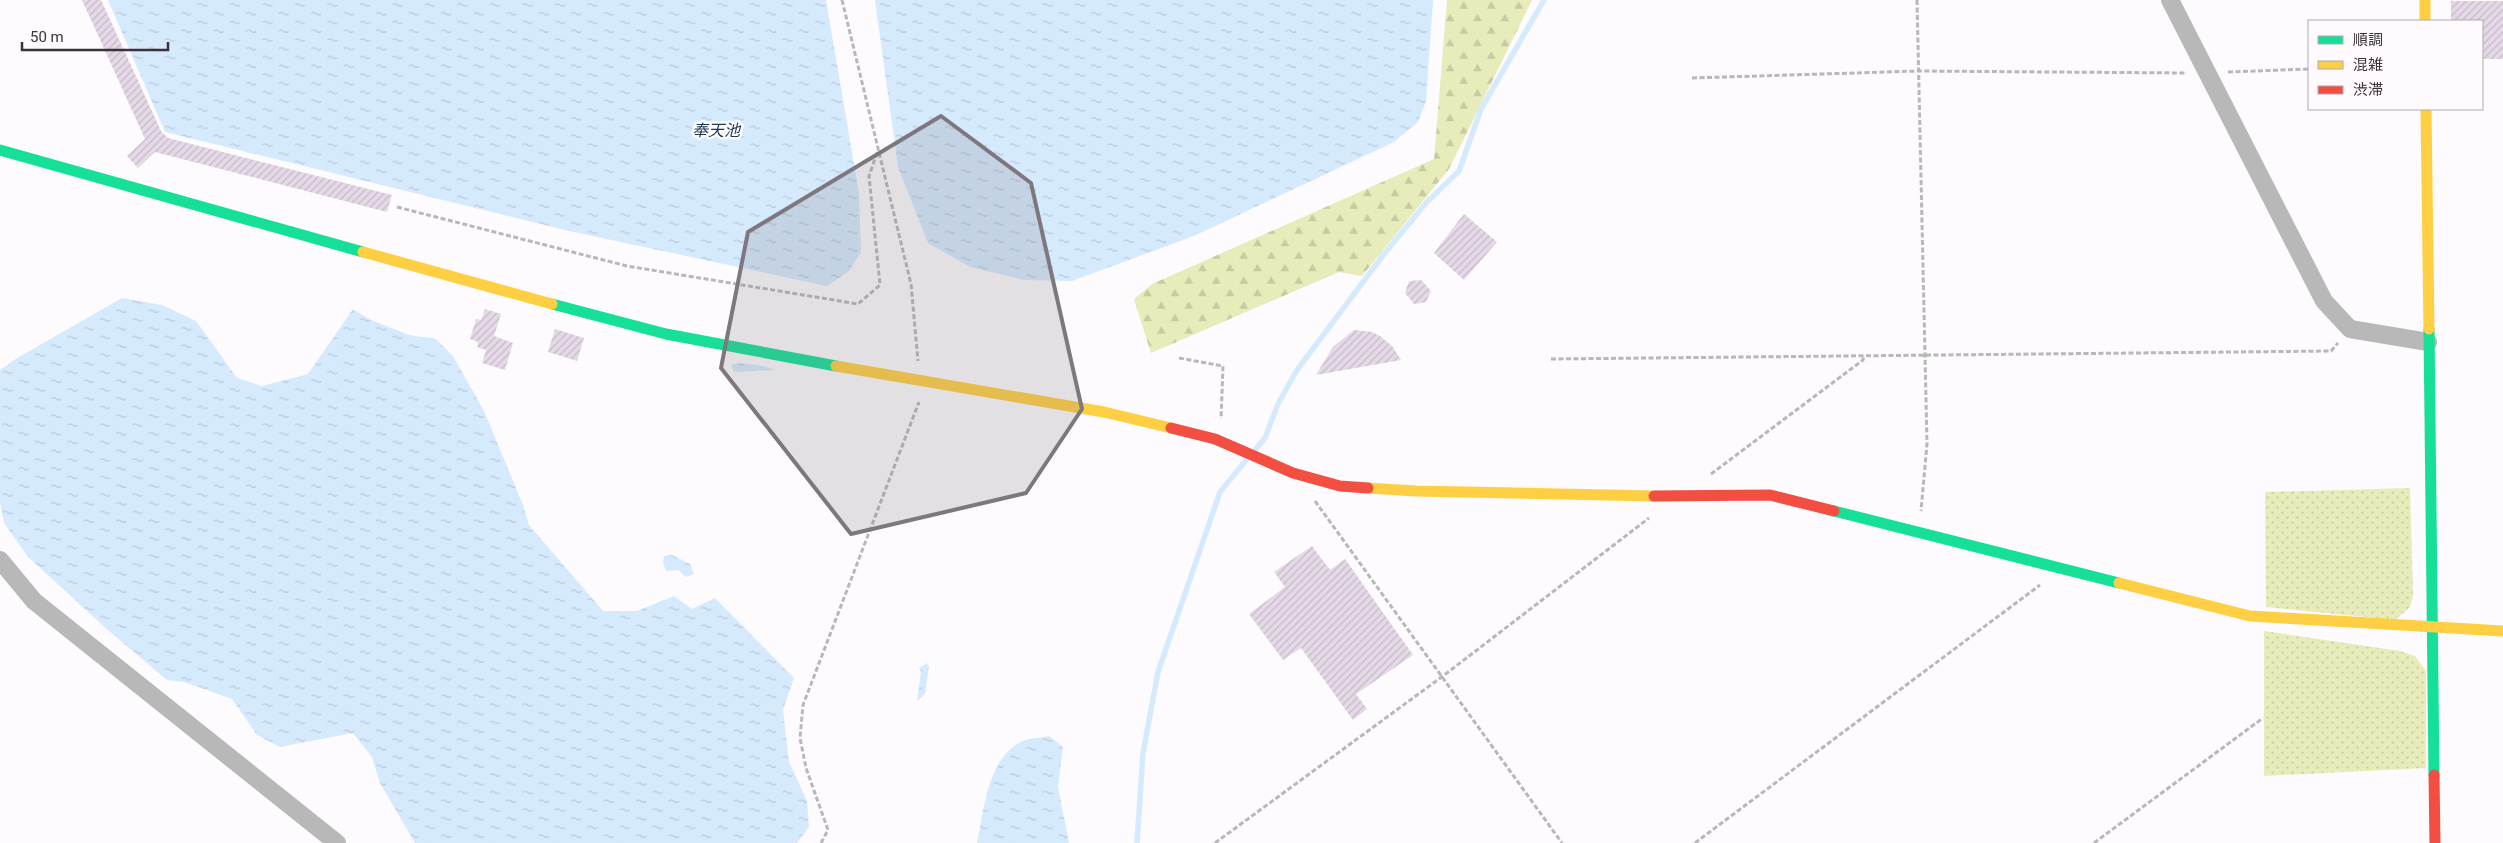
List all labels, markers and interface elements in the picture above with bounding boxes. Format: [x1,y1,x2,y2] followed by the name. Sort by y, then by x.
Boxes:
[22,20,169,52] scale bar
[2308,20,2483,110] legend
[30,28,64,46] text: 50 m
[2353,31,2383,49] text: 順調
[2353,56,2383,74] text: 混雑
[2353,81,2383,99] text: 渋滞
[692,121,742,140] water label: 奉天池

